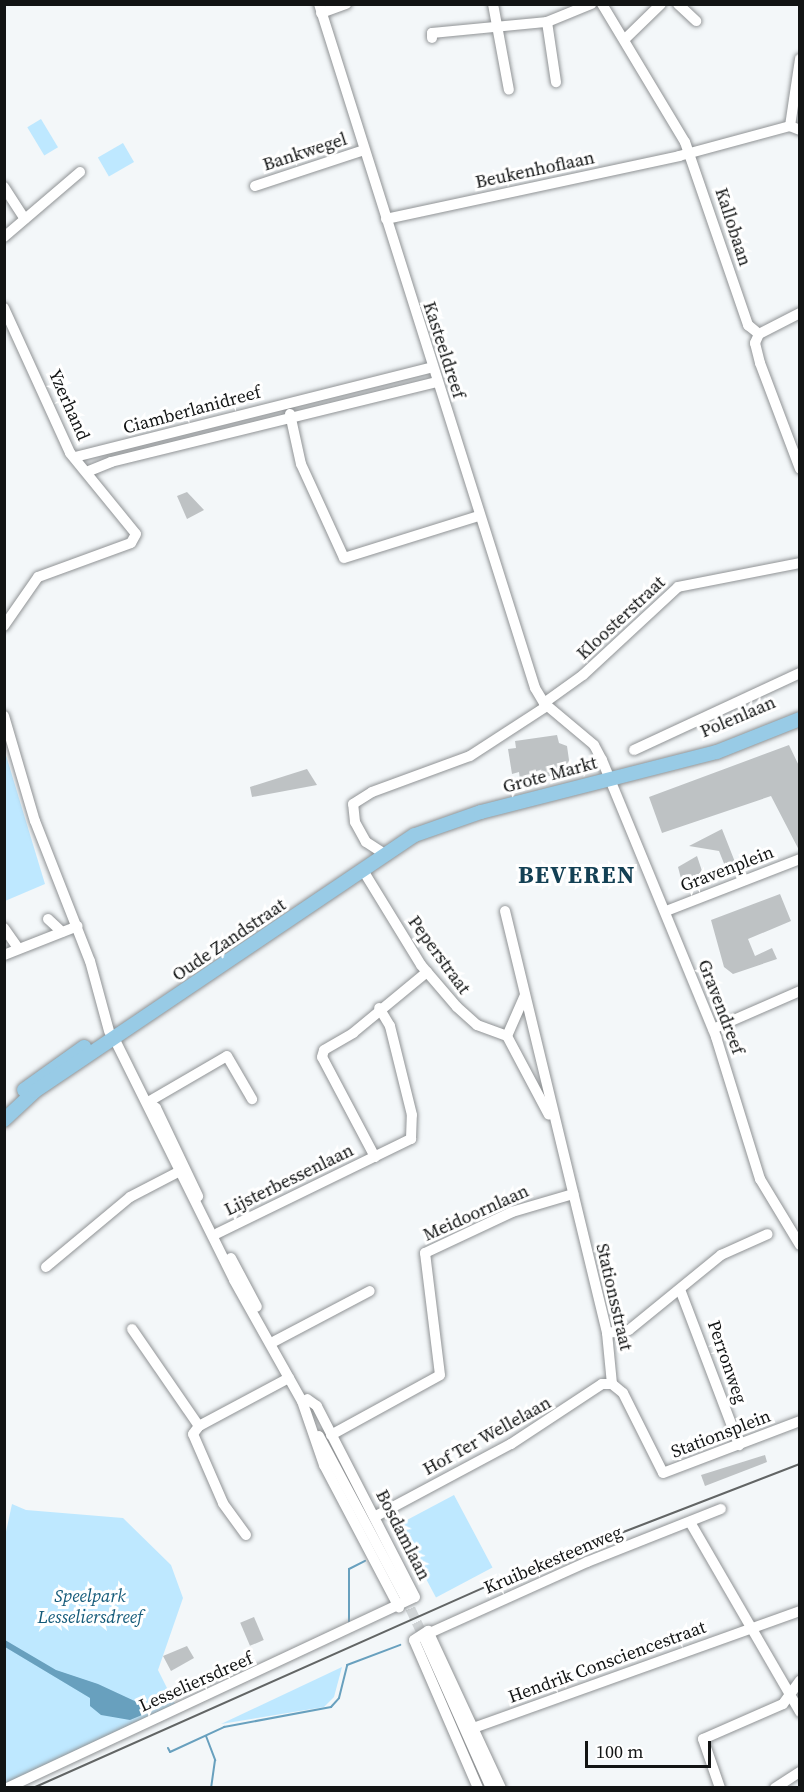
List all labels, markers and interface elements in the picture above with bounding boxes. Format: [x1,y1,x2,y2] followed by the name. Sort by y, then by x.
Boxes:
[260,128,350,176] street label: Bankwegel
[473,147,597,193] street label: Beukenhoflaan
[710,185,756,269] street label: Kallobaan
[418,299,470,401] street label: Kasteeldreef
[44,366,94,444] street label: Yzerhand
[121,381,263,439] street label: Ciamberlanidreef
[572,572,670,664] street label: Kloosterstraat
[697,691,779,743] street label: Polenlaan
[501,752,599,798] street label: Grote Markt
[677,841,777,897] street label: Gravenplein
[518,861,636,889] district label: BEVEREN
[168,894,290,986] street label: Oude Zandstraat
[403,912,475,998] street label: Peperstraat
[693,957,749,1057] street label: Gravendreef
[221,1139,357,1221] street label: Lijsterbessenlaan
[420,1180,532,1246] street label: Meidoornlaan
[591,1241,637,1353] street label: Stationsstraat
[703,1318,751,1406] street label: Perronweg
[419,1392,555,1480] street label: Hof Ter Wellelaan
[668,1405,774,1463] street label: Stationsplein
[371,1486,435,1584] street label: Bosdamlaan
[481,1521,625,1599] street label: Kruibekesteenweg
[38,1586,142,1628] park label: Speelpark Lesseliersdreef
[505,1616,709,1708] street label: Hendrik Consciencestraat
[136,1647,256,1717] street label: Lesseliersdreef
[588,1729,714,1767] scale bar
[596,1739,643,1764] text: 100 m

